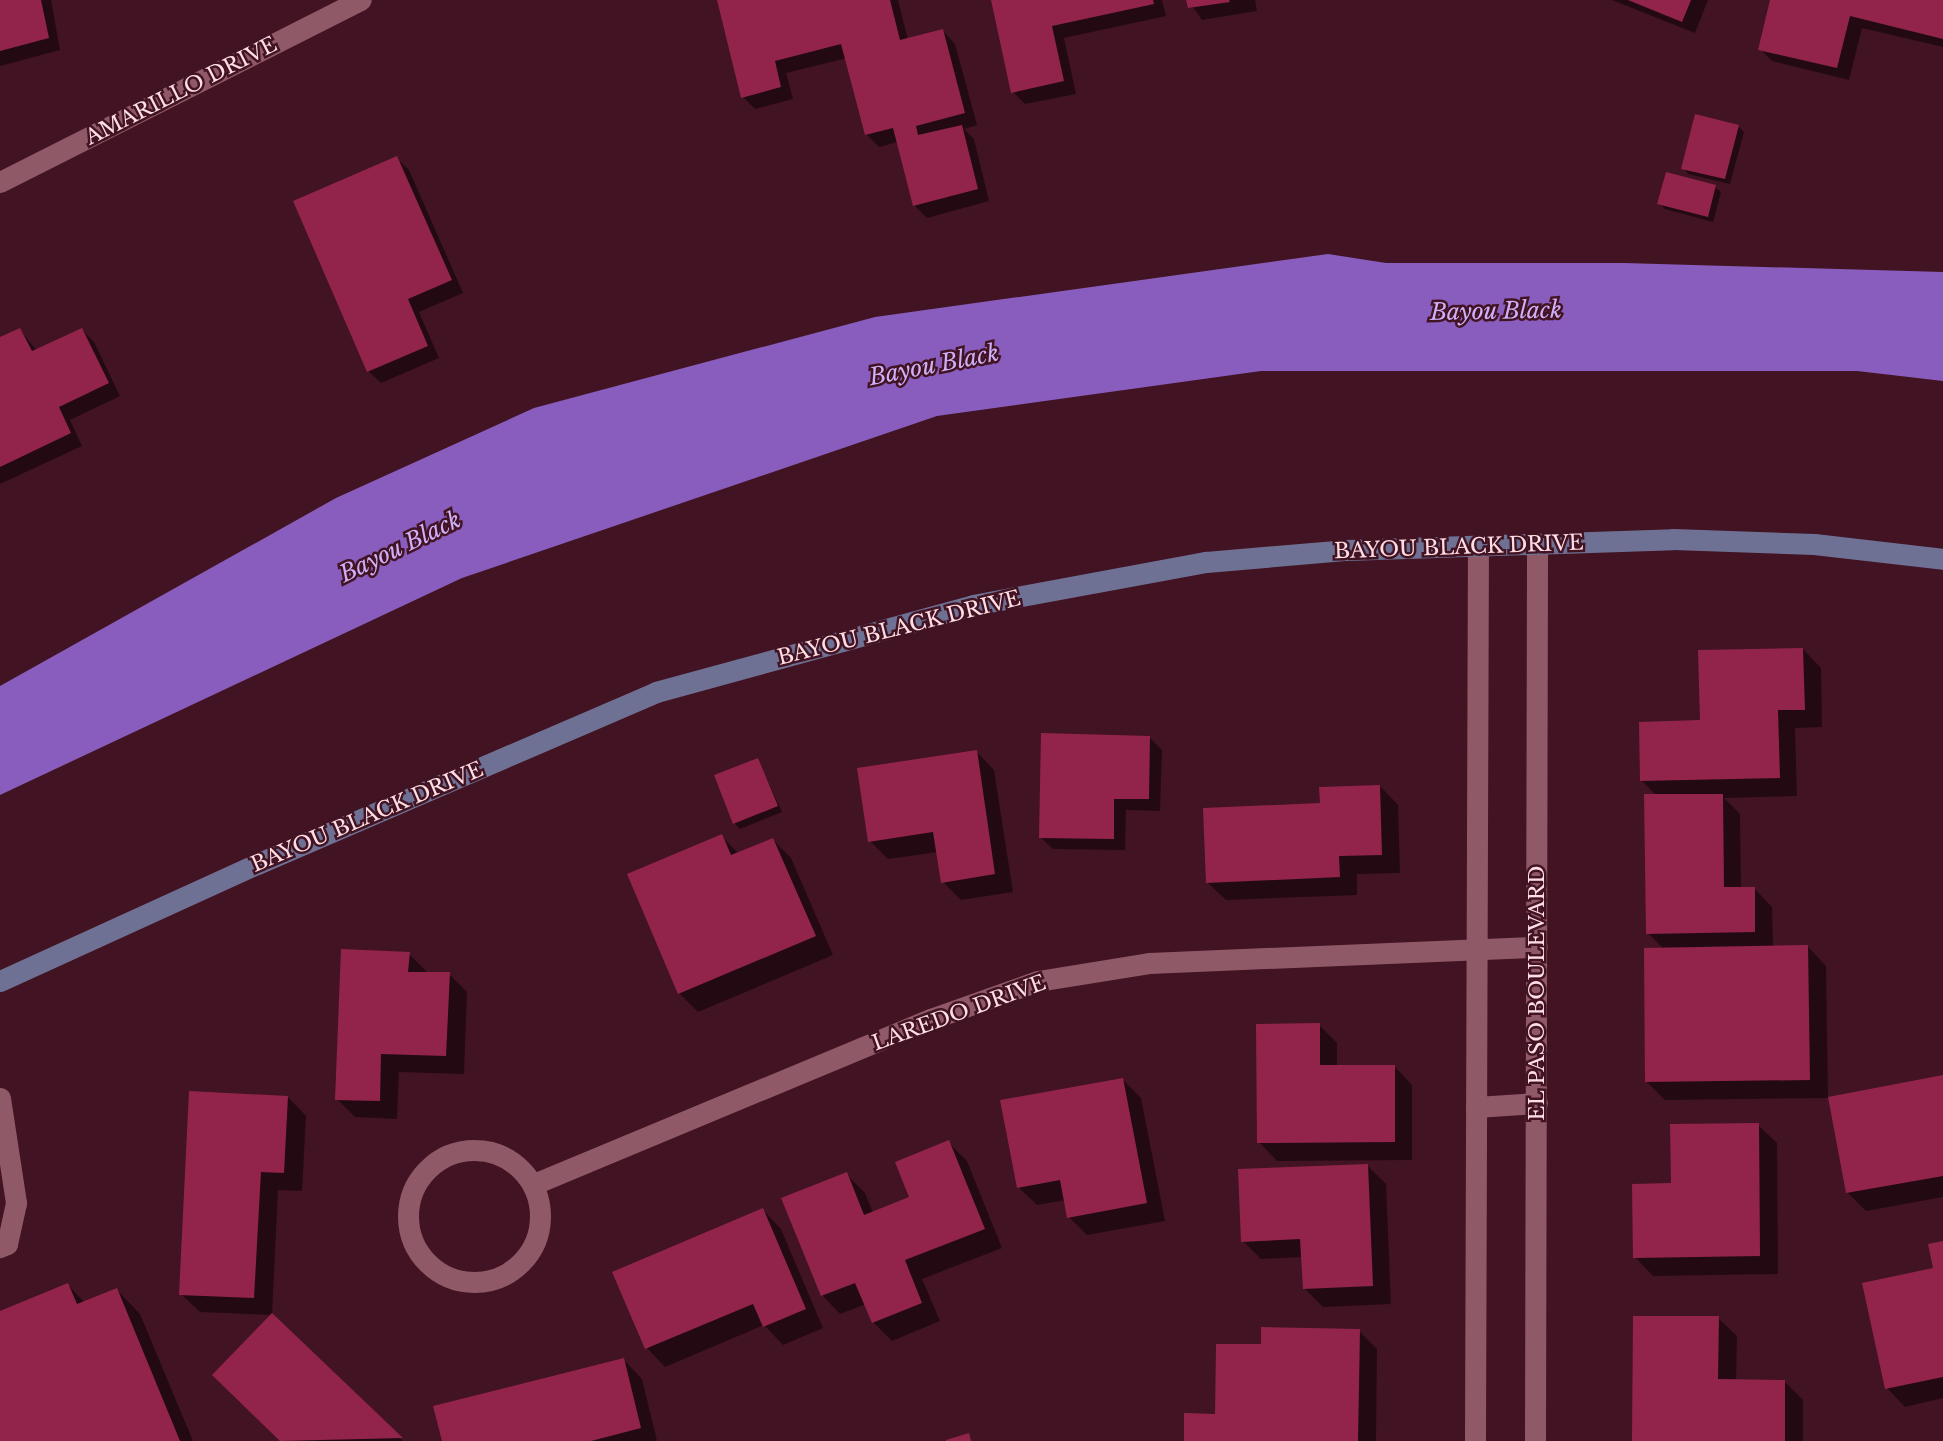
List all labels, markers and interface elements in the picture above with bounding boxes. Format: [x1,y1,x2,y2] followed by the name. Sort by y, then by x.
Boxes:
[81,32,281,150] street label: AMARILLO DRIVE
[1430,296,1562,326] water label: Bayou Black
[866,339,1002,391] water label: Bayou Black
[334,506,466,588] water label: Bayou Black
[1333,530,1585,564] street label: BAYOU BLACK DRIVE
[774,585,1024,671] street label: BAYOU BLACK DRIVE
[247,756,487,878] street label: BAYOU BLACK DRIVE
[1524,865,1550,1121] street label: EL PASO BOULEVARD
[869,970,1049,1056] street label: LAREDO DRIVE

